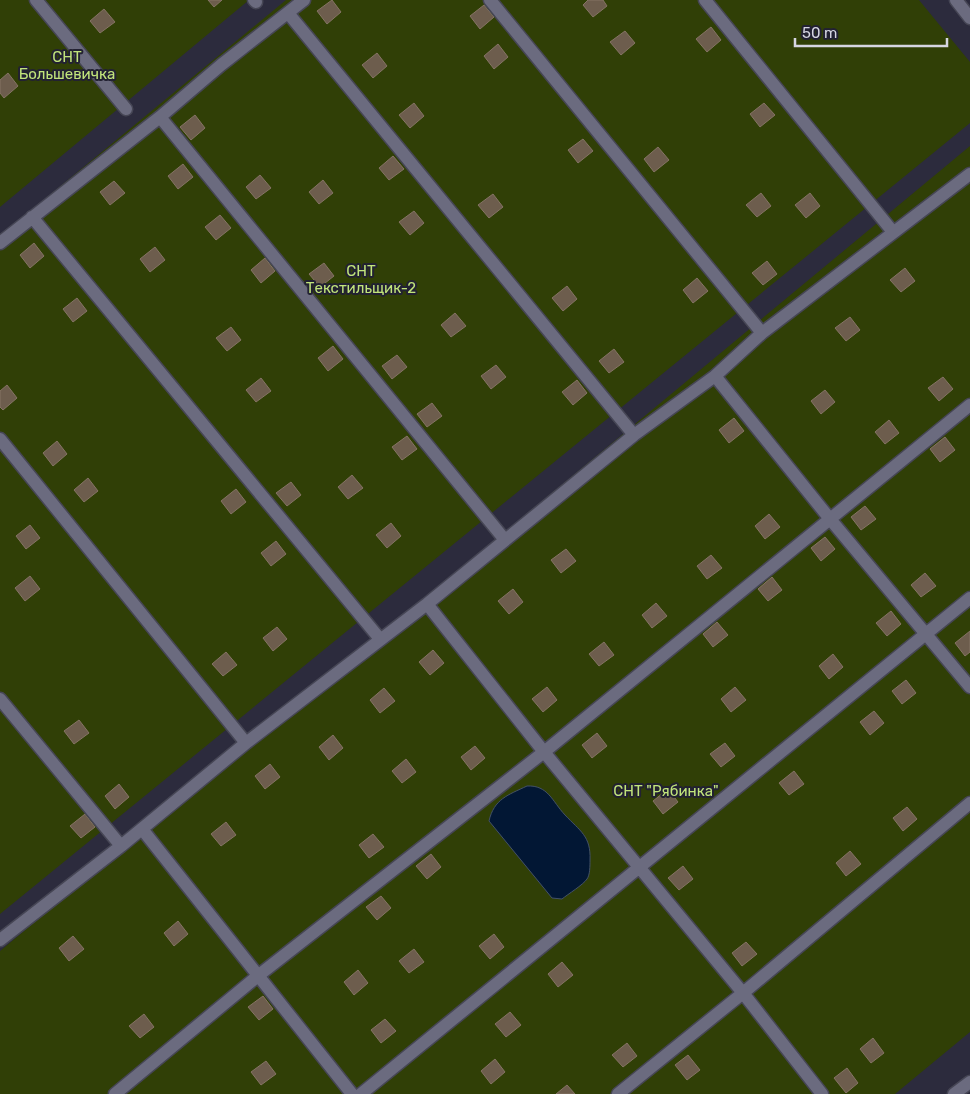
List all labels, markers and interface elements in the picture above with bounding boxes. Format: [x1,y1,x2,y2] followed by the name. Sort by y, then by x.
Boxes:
[795,15,948,47] scale bar
[802,24,837,42] text: 50 m
[19,48,115,83] park label: СНТ Большевичка
[306,262,416,297] park label: СНТ Текстильщик-2
[613,782,719,800] park label: СНТ "Рябинка"

